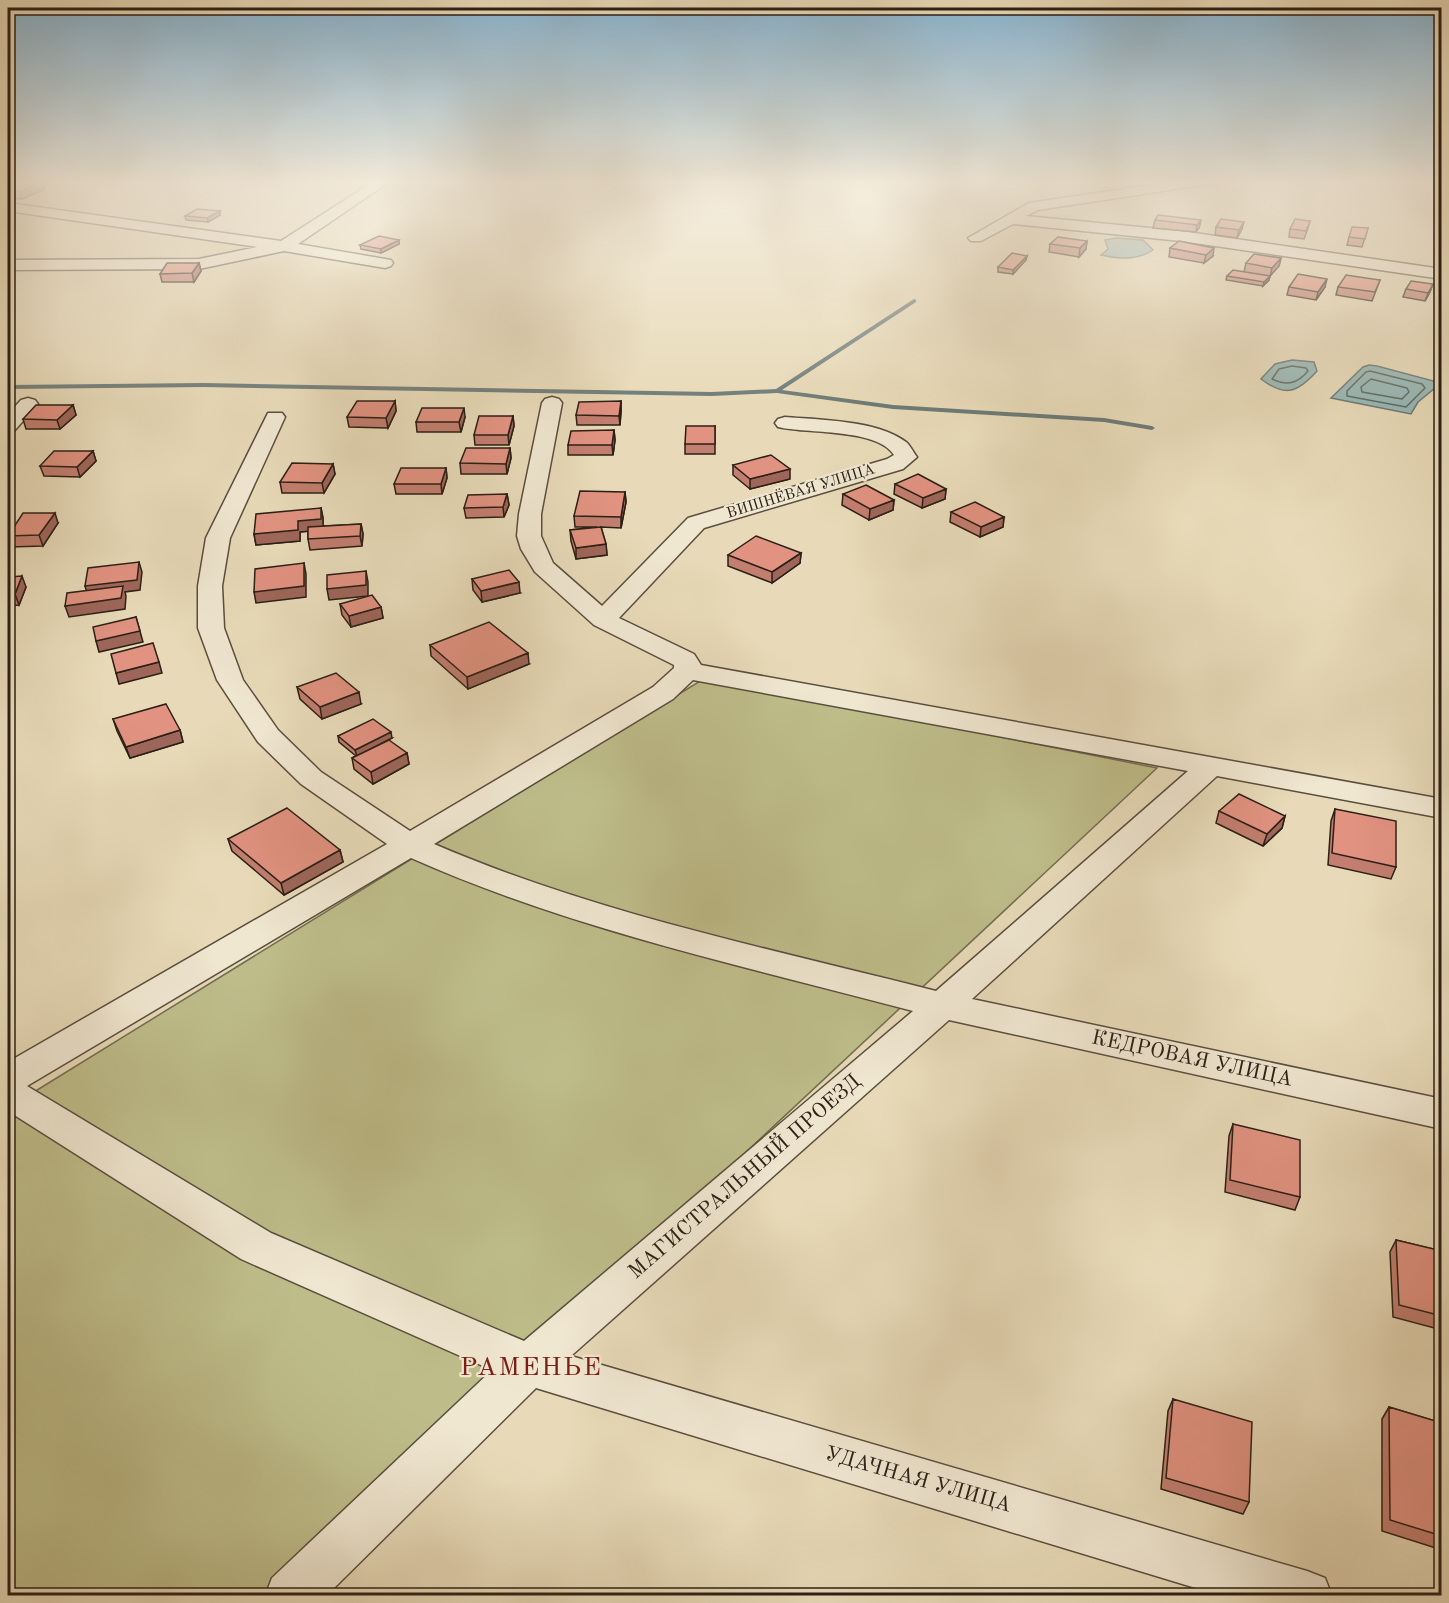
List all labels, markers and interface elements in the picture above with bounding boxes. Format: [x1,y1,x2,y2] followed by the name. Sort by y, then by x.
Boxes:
[724,459,877,522] street label: ВИШНЁВАЯ УЛИЦА
[1089,1027,1295,1091] street label: КЕДРОВАЯ УЛИЦА
[622,1067,865,1283] street label: МАГИСТРАЛЬНЫЙ ПРОЕЗД
[460,1355,602,1381] district label: РАМЕНЬЕ
[822,1443,1014,1517] street label: УДАЧНАЯ УЛИЦА

